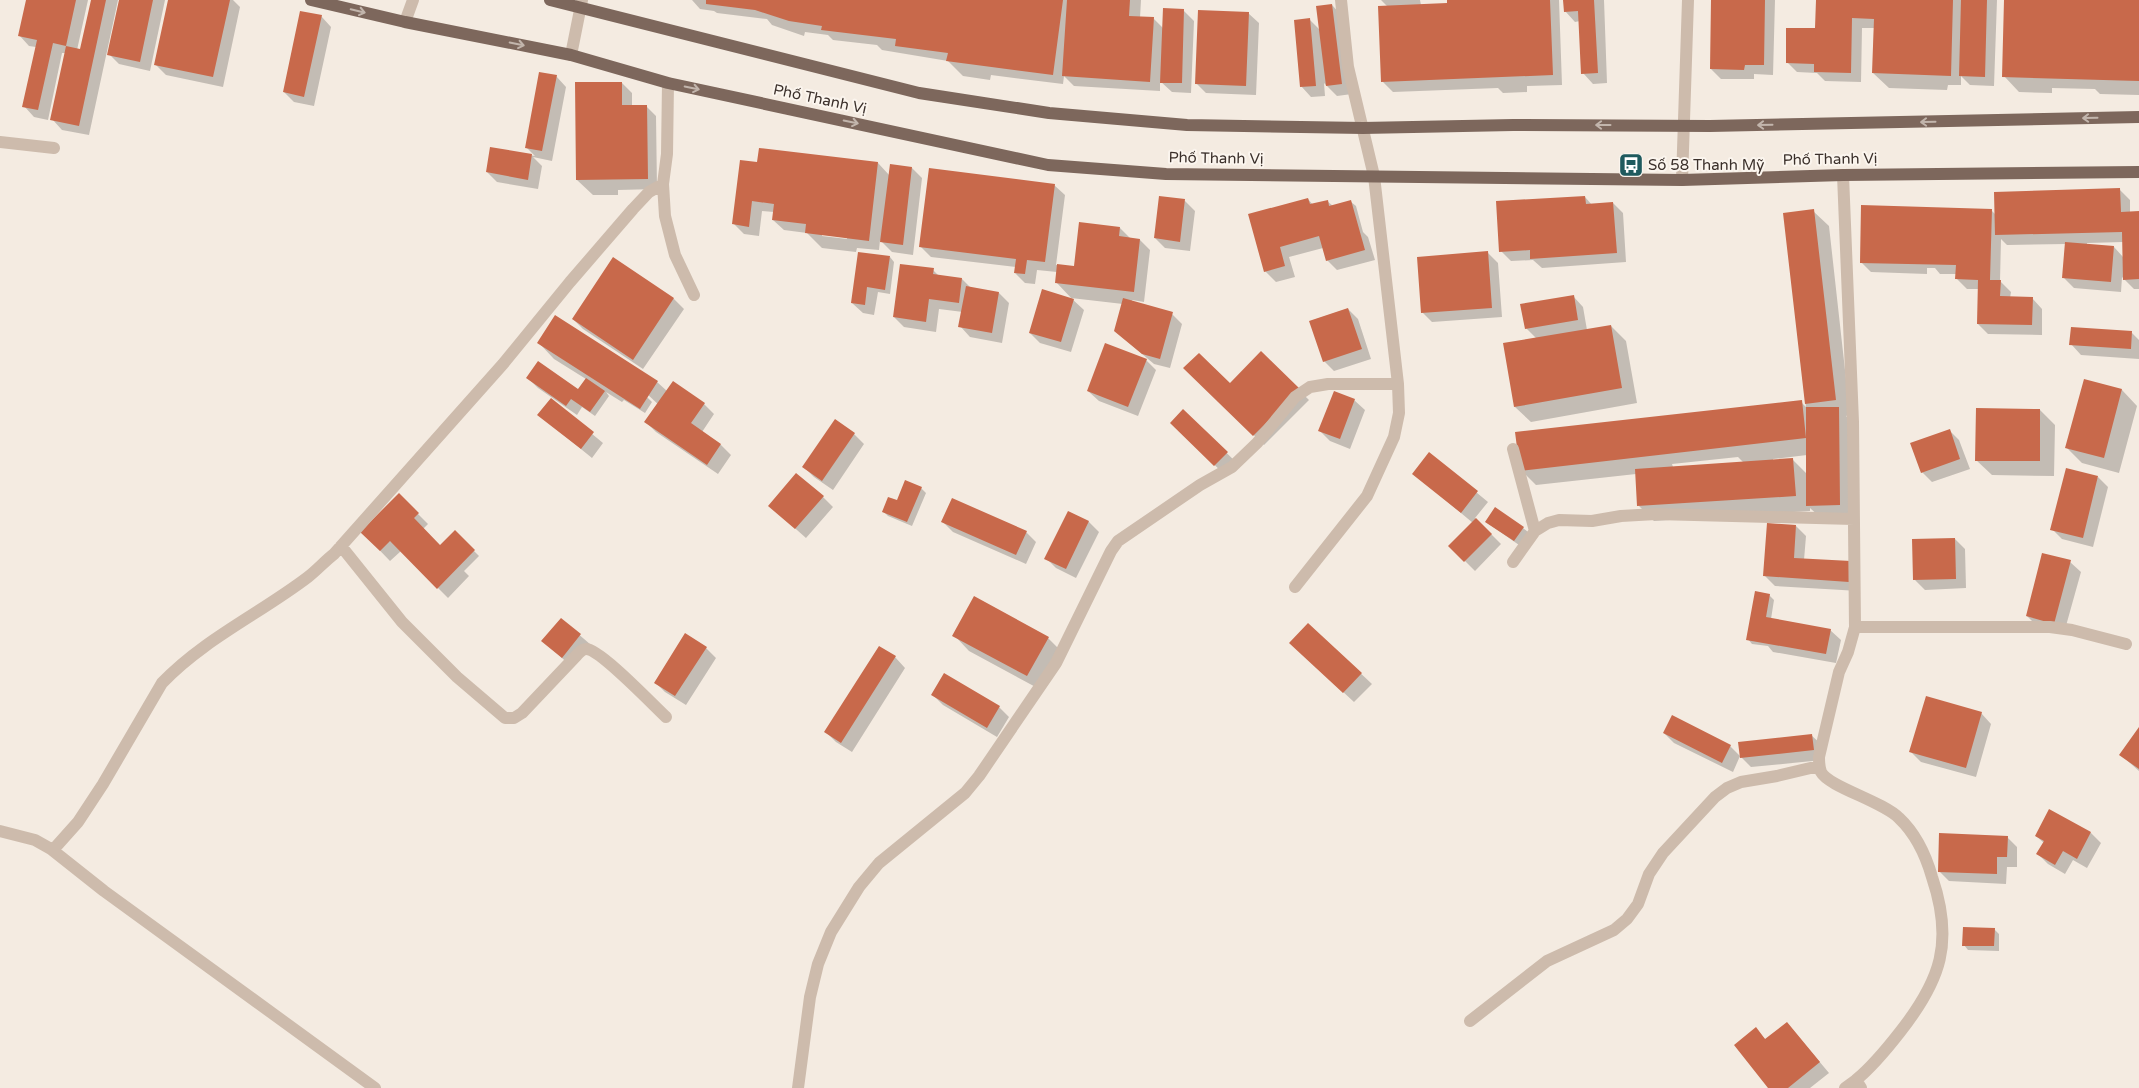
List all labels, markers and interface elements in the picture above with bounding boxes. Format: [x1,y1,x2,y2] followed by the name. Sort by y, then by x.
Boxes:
[350,7,366,16] one-way arrow
[509,40,525,50] one-way arrow
[772,80,868,118] street label: Phố Thanh Vị
[683,84,699,93] one-way arrow
[2083,113,2099,123] one-way arrow
[1920,117,1936,126] one-way arrow
[842,118,858,127] one-way arrow
[1595,120,1612,130] one-way arrow
[1758,120,1774,130] one-way arrow
[1168,148,1264,168] street label: Phố Thanh Vị
[1782,149,1878,169] street label: Phố Thanh Vị
[1618,152,1644,178] bus stop icon: Số 58 Thanh Mỹ
[1648,156,1764,174] place label: Số 58 Thanh Mỹ

